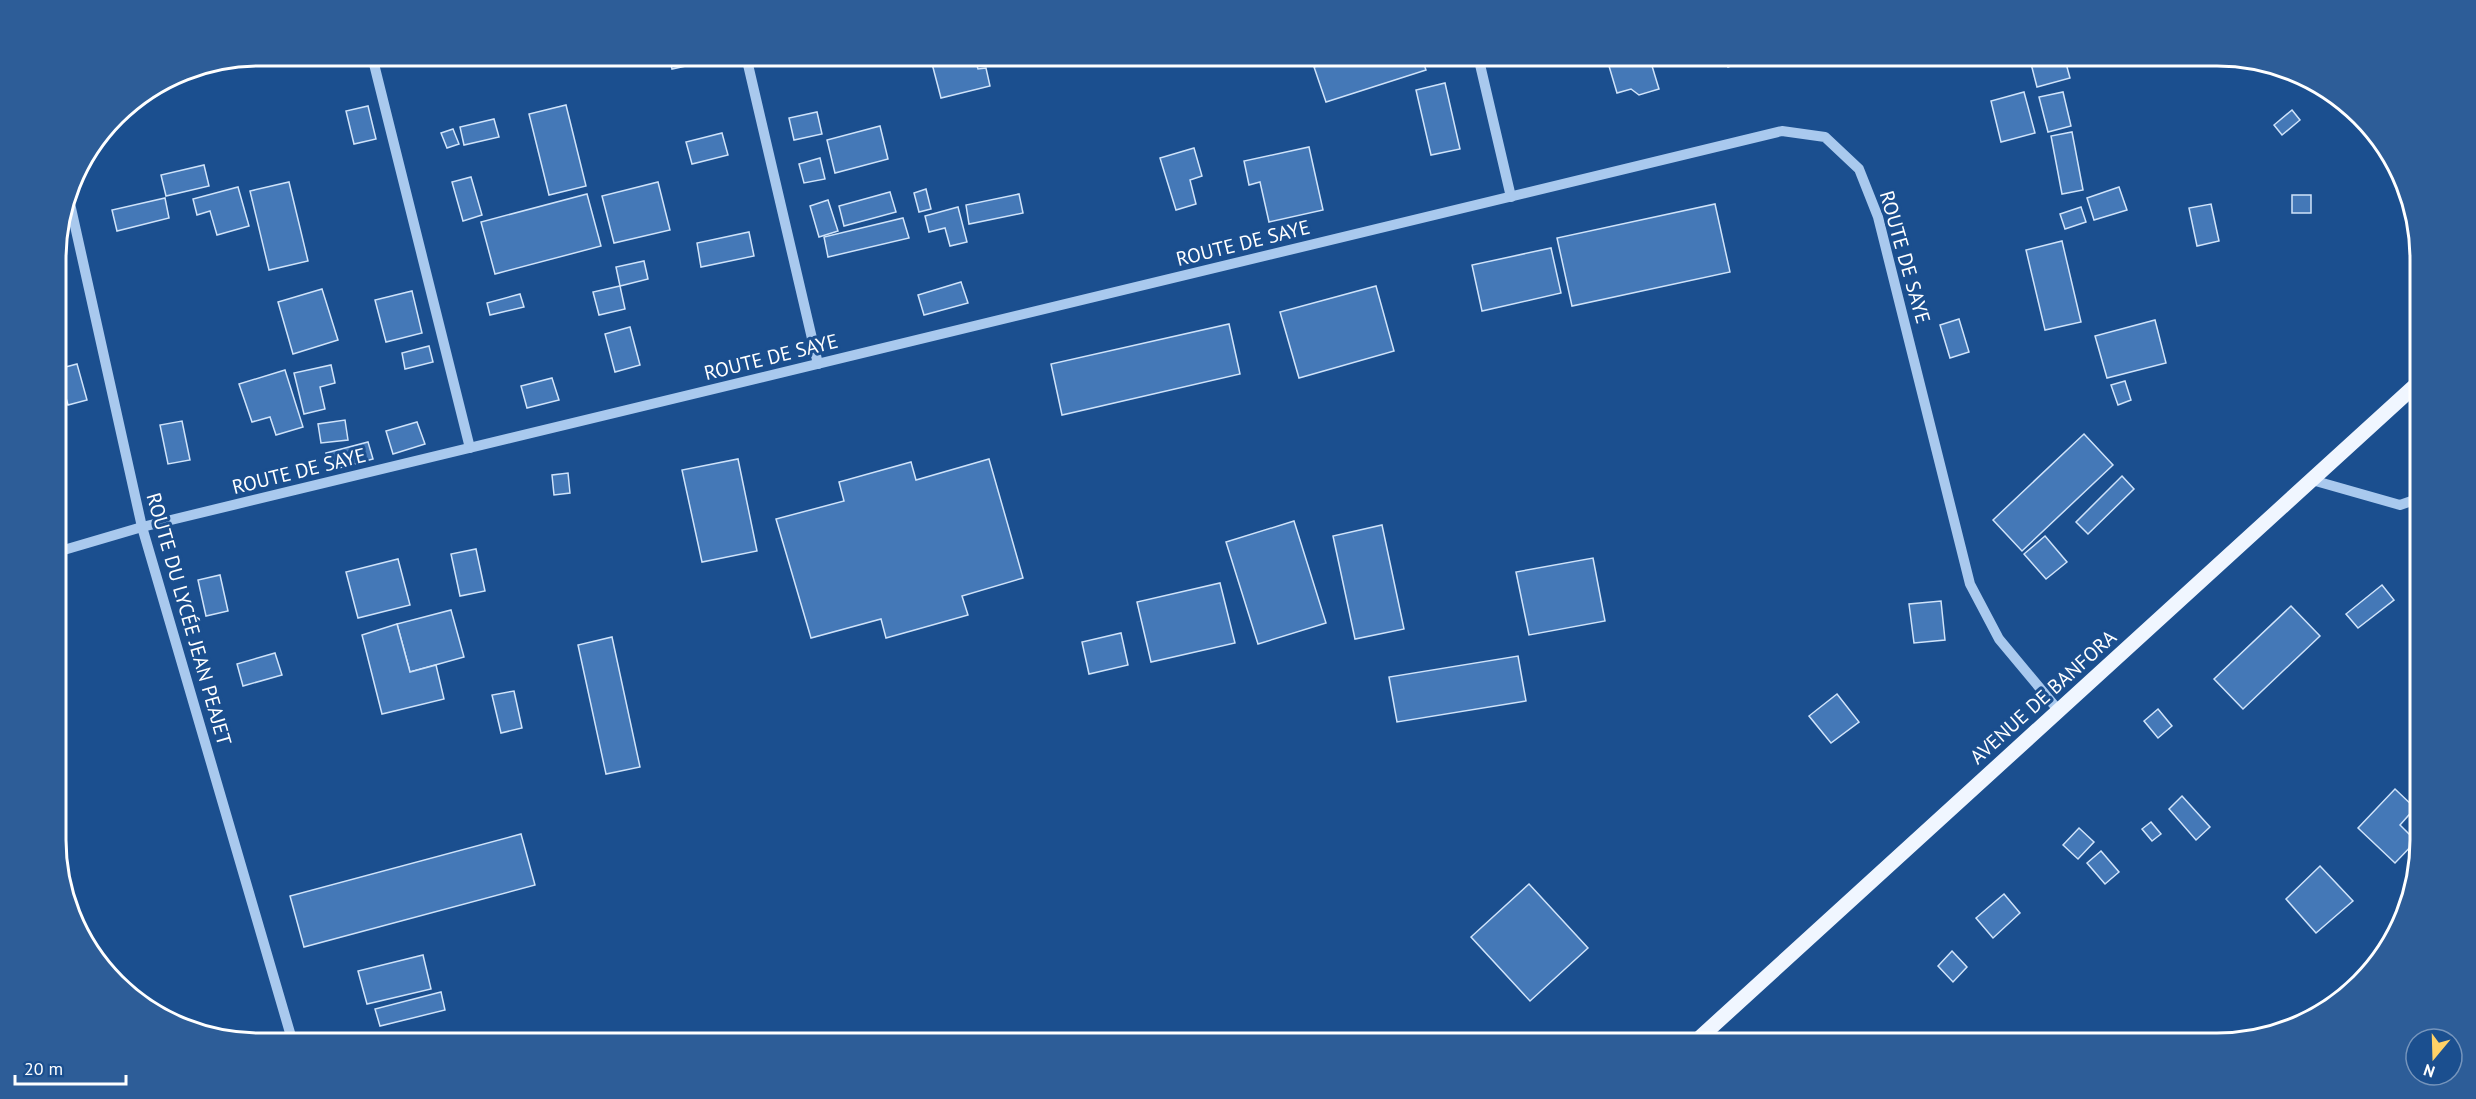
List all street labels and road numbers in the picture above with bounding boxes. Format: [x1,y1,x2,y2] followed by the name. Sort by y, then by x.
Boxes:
[1874,188,1936,326] street label: ROUTE DE SAYE
[1173,214,1313,272] street label: ROUTE DE SAYE
[701,328,841,386] street label: ROUTE DE SAYE
[229,442,369,500] street label: ROUTE DE SAYE
[140,490,238,748] street label: ROUTE DU LYCÉE JEAN PEAJET
[1964,624,2122,770] street label: AVENUE DE BANFORA

